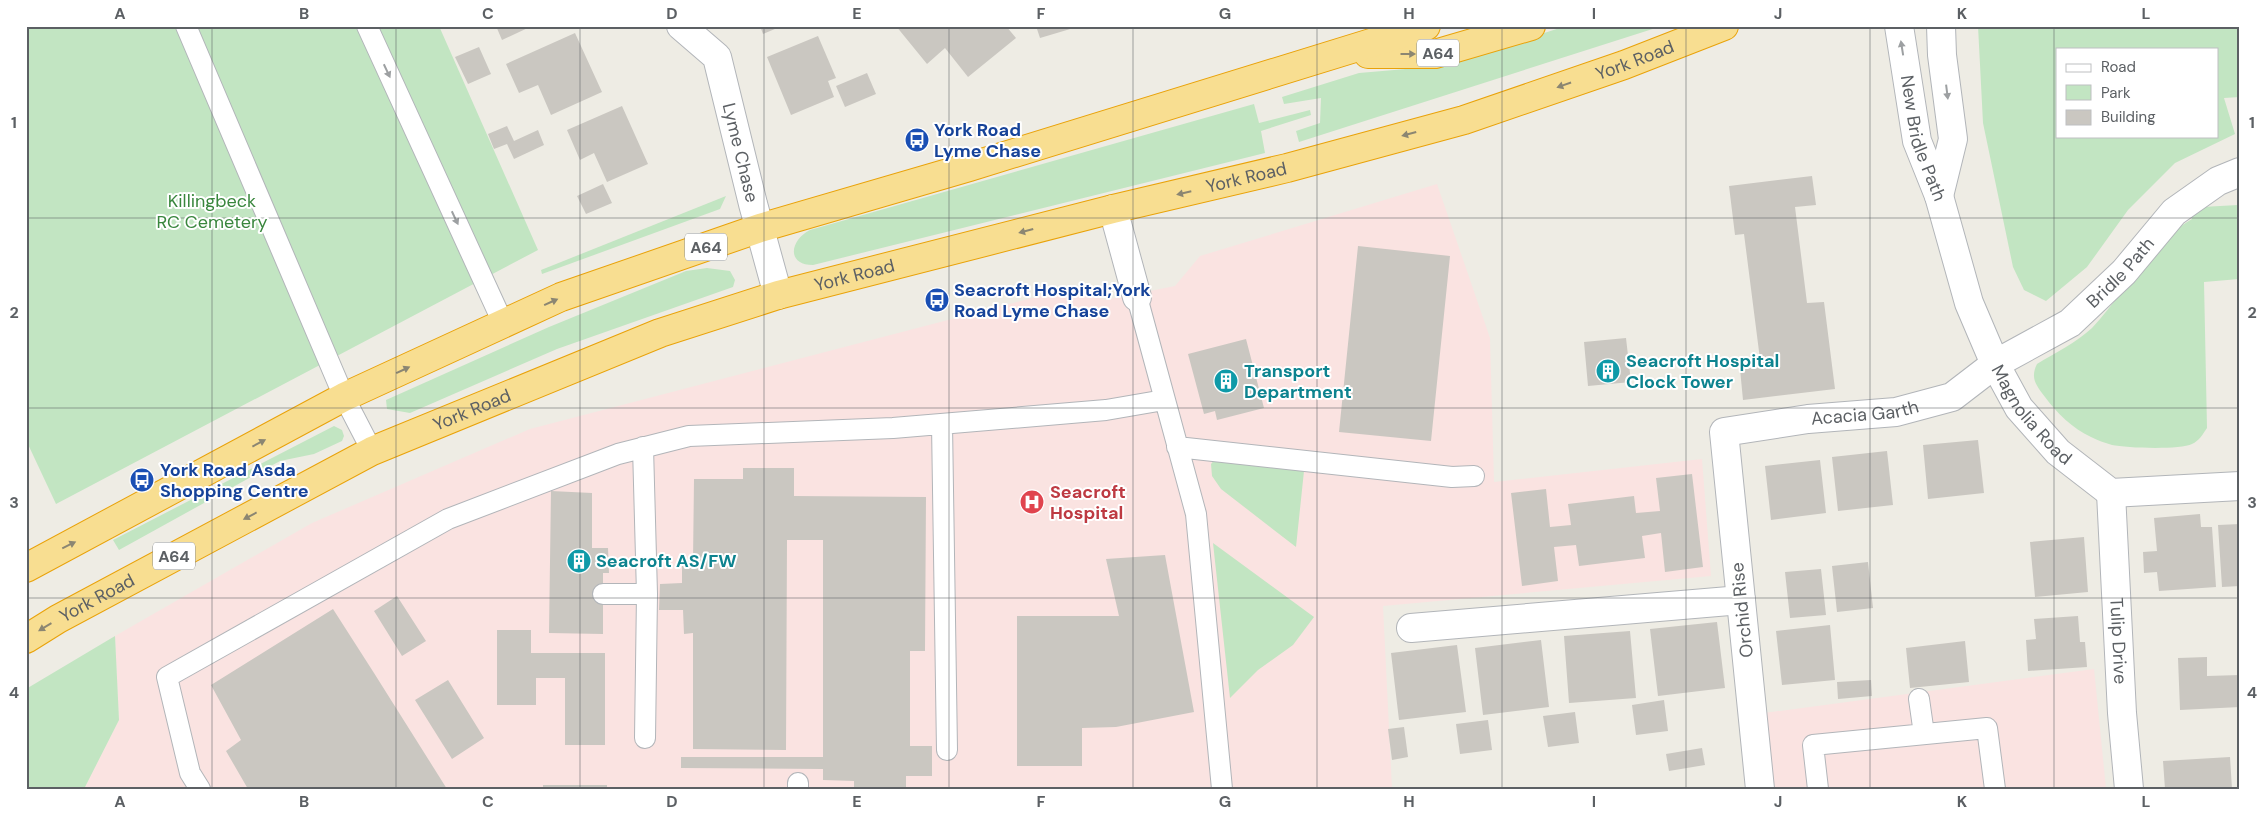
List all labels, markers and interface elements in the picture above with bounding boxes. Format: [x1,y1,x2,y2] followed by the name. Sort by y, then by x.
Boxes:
[114,3,126,24] text: A
[299,3,309,24] text: B
[482,3,494,24] text: C
[666,3,678,24] text: D
[852,3,862,24] text: E
[1037,3,1046,24] text: F
[1219,3,1231,24] text: G
[1403,3,1415,24] text: H
[1592,3,1596,24] text: I
[1774,3,1782,24] text: J
[1957,3,1968,24] text: K
[2142,3,2151,24] text: L
[1592,35,1678,86] street label: York Road
[1417,40,1459,66] road number: A64
[1898,40,1906,56] one-way arrow
[2056,48,2218,138] legend
[1400,50,1416,58] one-way arrow
[2101,57,2136,77] text: Road
[383,64,391,78] one-way arrow
[1895,74,1952,205] street label: New Bridle Path
[1556,82,1571,90] one-way arrow
[2101,83,2131,103] text: Park
[1943,84,1951,100] one-way arrow
[717,100,764,205] street label: Lyme Chase
[2101,107,2156,127] text: Building
[11,112,17,133] text: 1
[2249,112,2255,133] text: 1
[934,118,1041,163] place label: York Road Lyme Chase
[904,127,930,153] bus stop icon: York Road Lyme Chase
[1401,131,1416,139] one-way arrow
[1204,156,1289,199] street label: York Road
[156,189,268,234] park label: Killingbeck RC Cemetery
[1176,189,1191,197] one-way arrow
[451,211,459,225] one-way arrow
[1018,227,1033,235] one-way arrow
[2081,232,2160,313] street label: Bridle Path
[685,233,727,260] road number: A64
[812,254,897,297] street label: York Road
[954,278,1151,323] place label: Seacroft Hospital;York Road Lyme Chase
[924,287,950,313] bus stop icon: Seacroft Hospital;York Road Lyme Chase
[544,297,558,305] one-way arrow
[9,302,19,323] text: 2
[2247,302,2257,323] text: 2
[1626,349,1779,394] place label: Seacroft Hospital Clock Tower
[1595,358,1621,384] building icon: Seacroft Hospital Clock Tower
[1244,359,1352,404] place label: Transport Department
[1986,360,2077,470] street label: Magnolia Road
[396,365,411,374] one-way arrow
[1213,368,1239,394] building icon: Transport Department
[430,383,515,437] street label: York Road
[1810,394,1921,431] street label: Acacia Garth
[252,439,265,448] one-way arrow
[160,458,309,503] place label: York Road Asda Shopping Centre
[129,467,155,493] bus stop icon: York Road Asda Shopping Centre
[1050,480,1126,525] place label: Seacroft Hospital
[1019,489,1045,515] hospital icon: Seacroft Hospital
[9,492,19,513] text: 3
[2247,492,2257,513] text: 3
[243,512,257,520] one-way arrow
[62,541,77,550] one-way arrow
[153,542,195,570] road number: A64
[566,548,592,574] building icon: Seacroft AS/FW
[596,549,737,573] place label: Seacroft AS/FW
[1725,561,1759,659] street label: Orchid Rise
[55,568,139,628] street label: York Road
[2104,597,2133,685] street label: Tulip Drive
[39,622,52,631] one-way arrow
[9,682,19,703] text: 4
[2247,682,2257,703] text: 4
[114,791,126,812] text: A
[299,791,309,812] text: B
[482,791,494,812] text: C
[666,791,678,812] text: D
[852,791,862,812] text: E
[1037,791,1046,812] text: F
[1219,791,1231,812] text: G
[1403,791,1415,812] text: H
[1592,791,1596,812] text: I
[1774,791,1782,812] text: J
[1957,791,1968,812] text: K
[2142,791,2151,812] text: L

